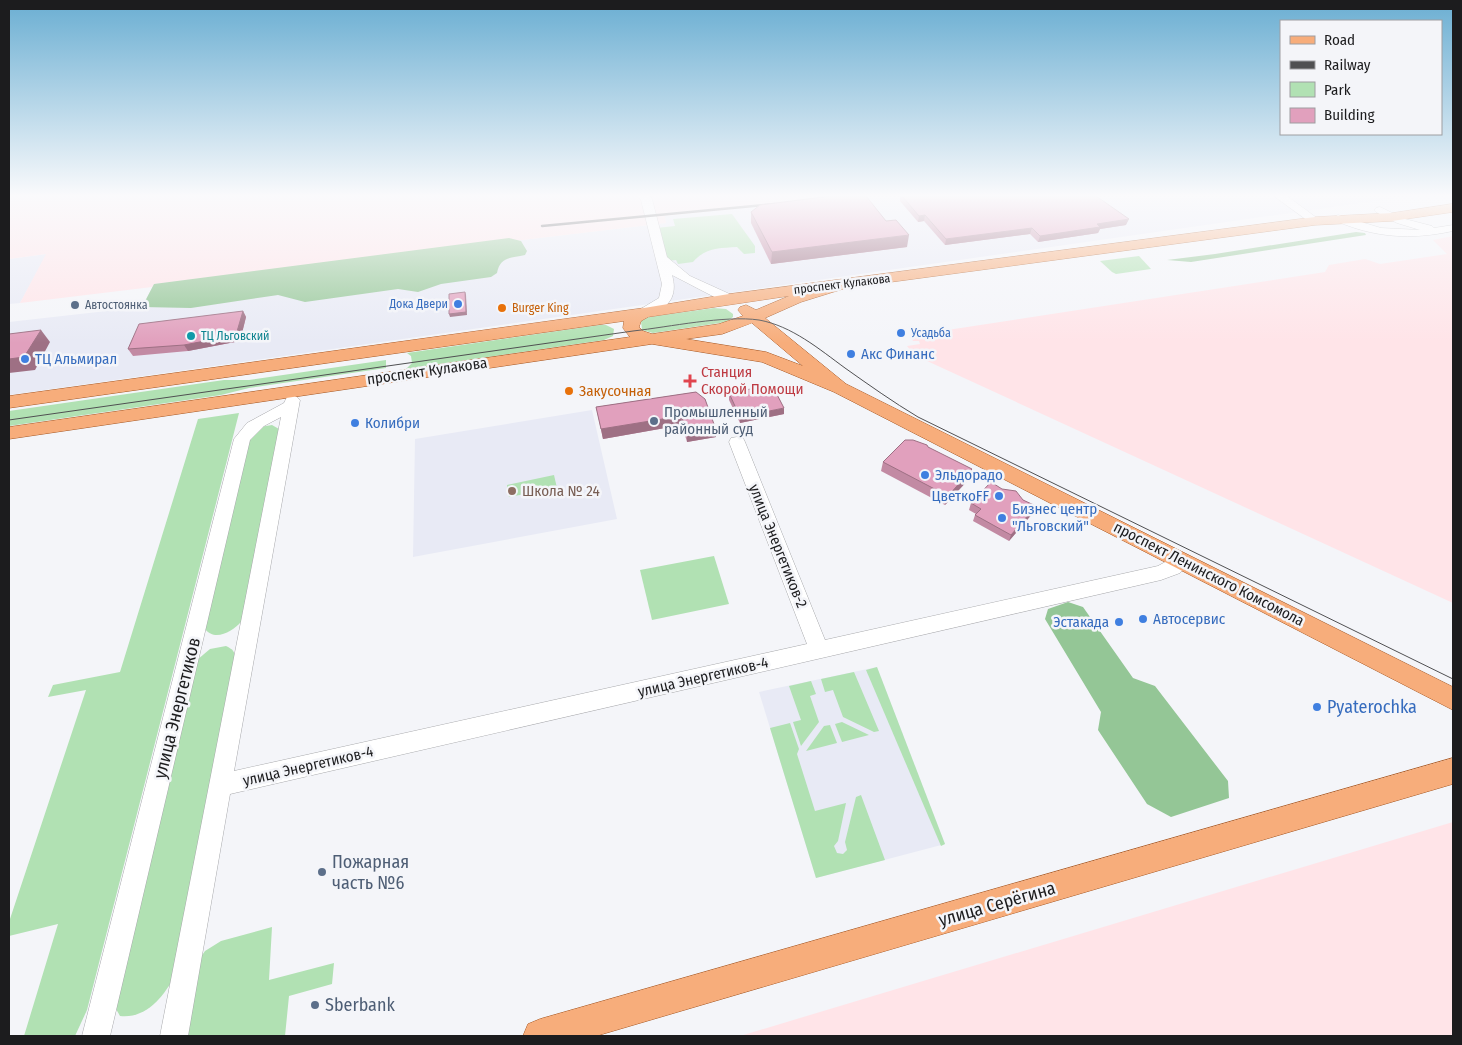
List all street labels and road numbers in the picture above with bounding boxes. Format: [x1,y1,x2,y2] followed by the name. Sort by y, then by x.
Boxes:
[793,271,891,297] street label: проспект Кулакова
[366,354,488,388] street label: проспект Кулакова
[745,482,811,611] street label: улица Энергетиков-2
[1111,518,1307,630] street label: проспект Ленинского Комсомола
[149,635,205,781] street label: улица Энергетиков
[636,653,770,701] street label: улица Энергетиков-4
[241,742,375,790] street label: улица Энергетиков-4
[936,877,1058,931] street label: улица Серёгина

